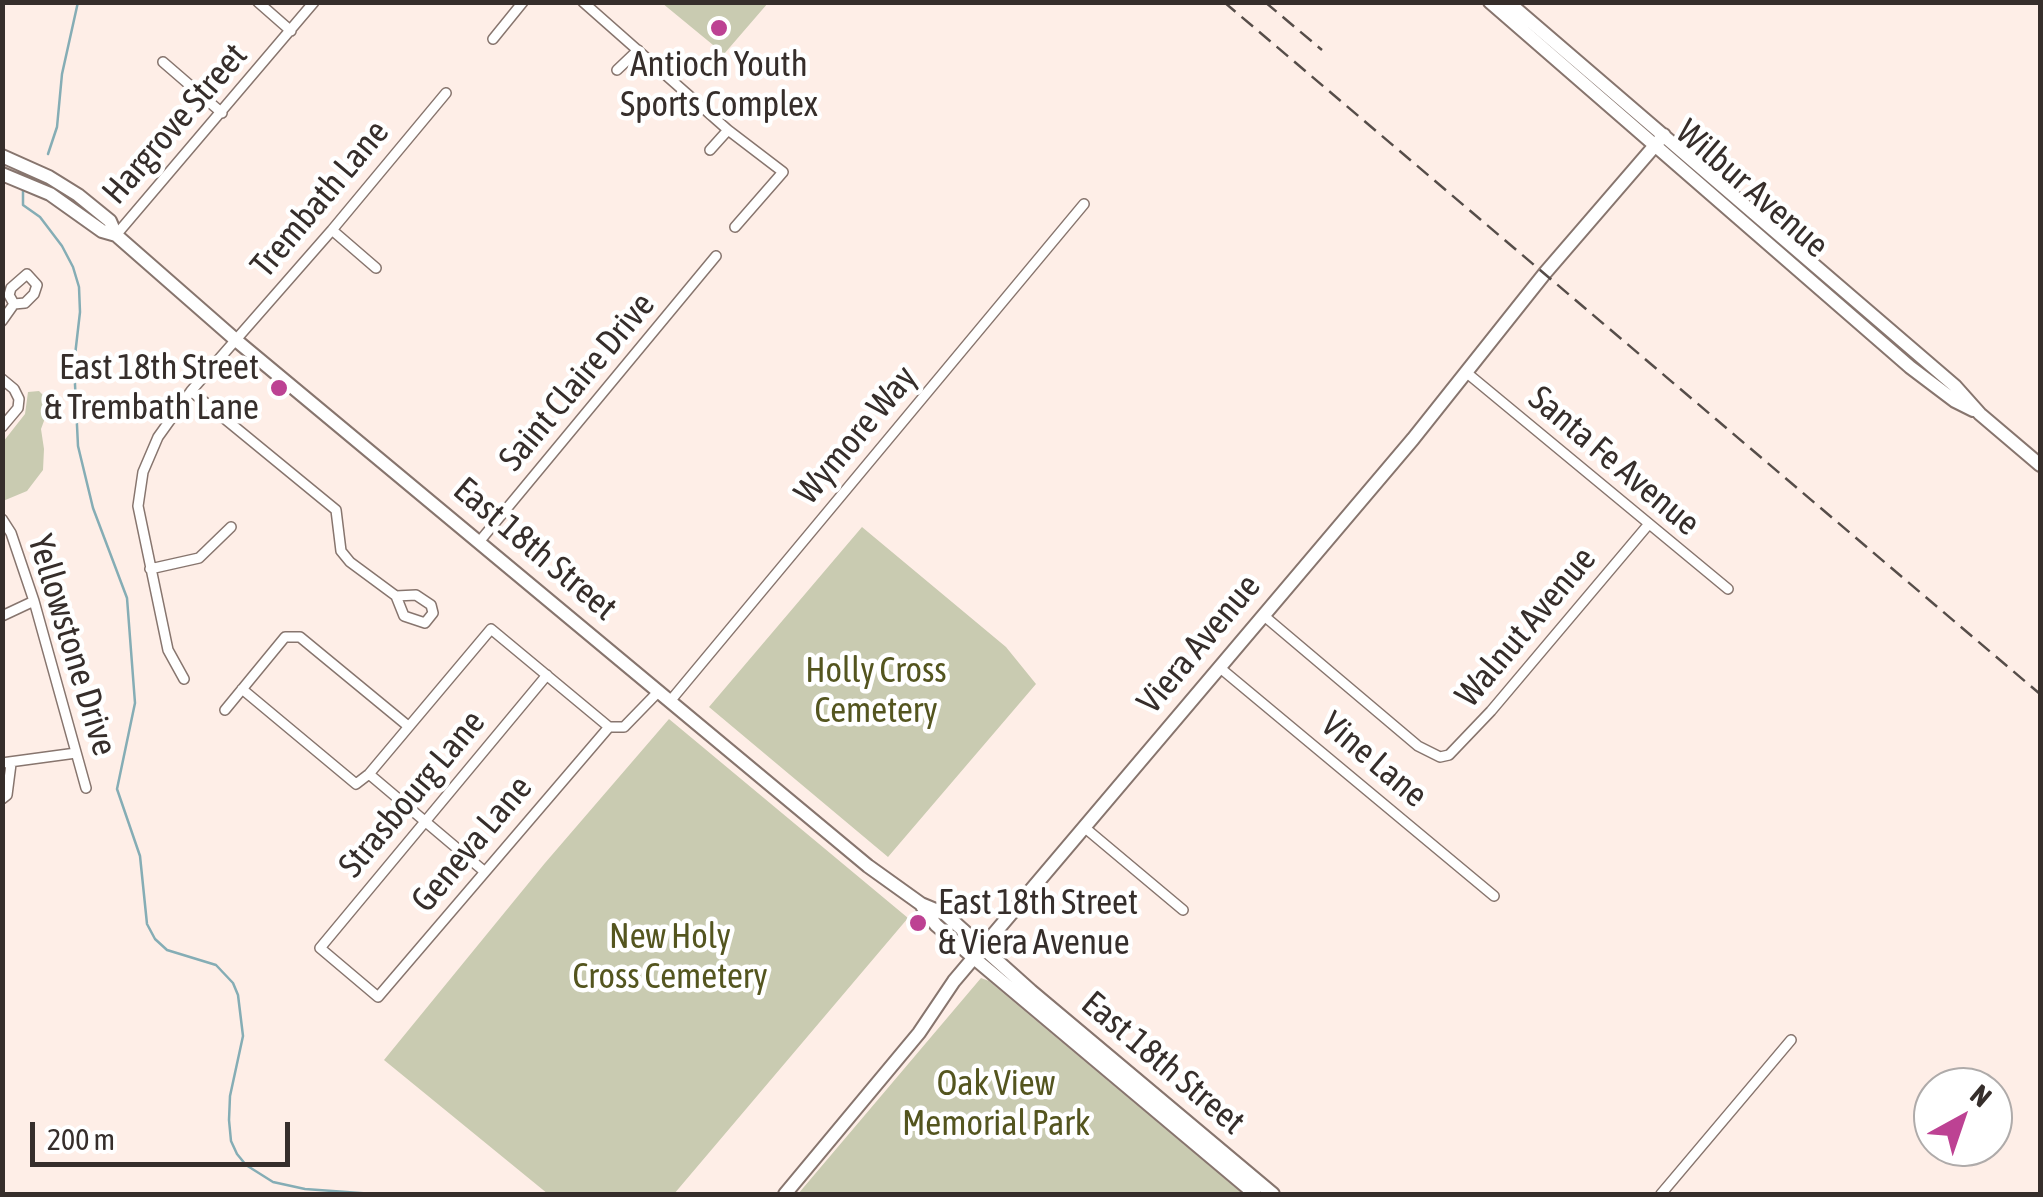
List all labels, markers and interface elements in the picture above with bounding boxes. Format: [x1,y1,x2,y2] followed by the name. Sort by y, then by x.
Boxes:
[708,17,730,39] marker: Antioch Youth Sports Complex
[94,35,256,213] street label: Hargrove Street
[620,44,818,126] place label: Antioch Youth Sports Complex
[1667,111,1837,267] street label: Wilbur Avenue
[242,112,398,286] street label: Trembath Lane
[490,285,664,479] street label: Saint Claire Drive
[44,347,259,429] place label: East 18th Street & Trembath Lane
[786,357,926,513] street label: Wymore Way
[268,377,290,399] marker: East 18th Street & Trembath Lane
[1520,377,1708,545] street label: Santa Fe Avenue
[445,469,625,629] street label: East 18th Street
[18,530,126,760] street label: Yellowstone Drive
[1447,539,1605,715] street label: Walnut Avenue
[1129,566,1269,722] street label: Viera Avenue
[805,650,947,732] park label: Holly Cross Cemetery
[330,702,494,886] street label: Strasbourg Lane
[1312,704,1436,816] street label: Vine Lane
[403,767,541,921] street label: Geneva Lane
[938,882,1138,964] place label: East 18th Street & Viera Avenue
[907,912,929,934] marker: East 18th Street & Viera Avenue
[572,916,768,998] park label: New Holy Cross Cemetery
[1073,983,1253,1143] street label: East 18th Street
[902,1063,1090,1145] park label: Oak View Memorial Park
[1913,1067,2013,1167] north arrow
[1964,1078,1998,1113] text: N
[35,1102,295,1164] scale bar
[47,1122,115,1156] text: 200 m

